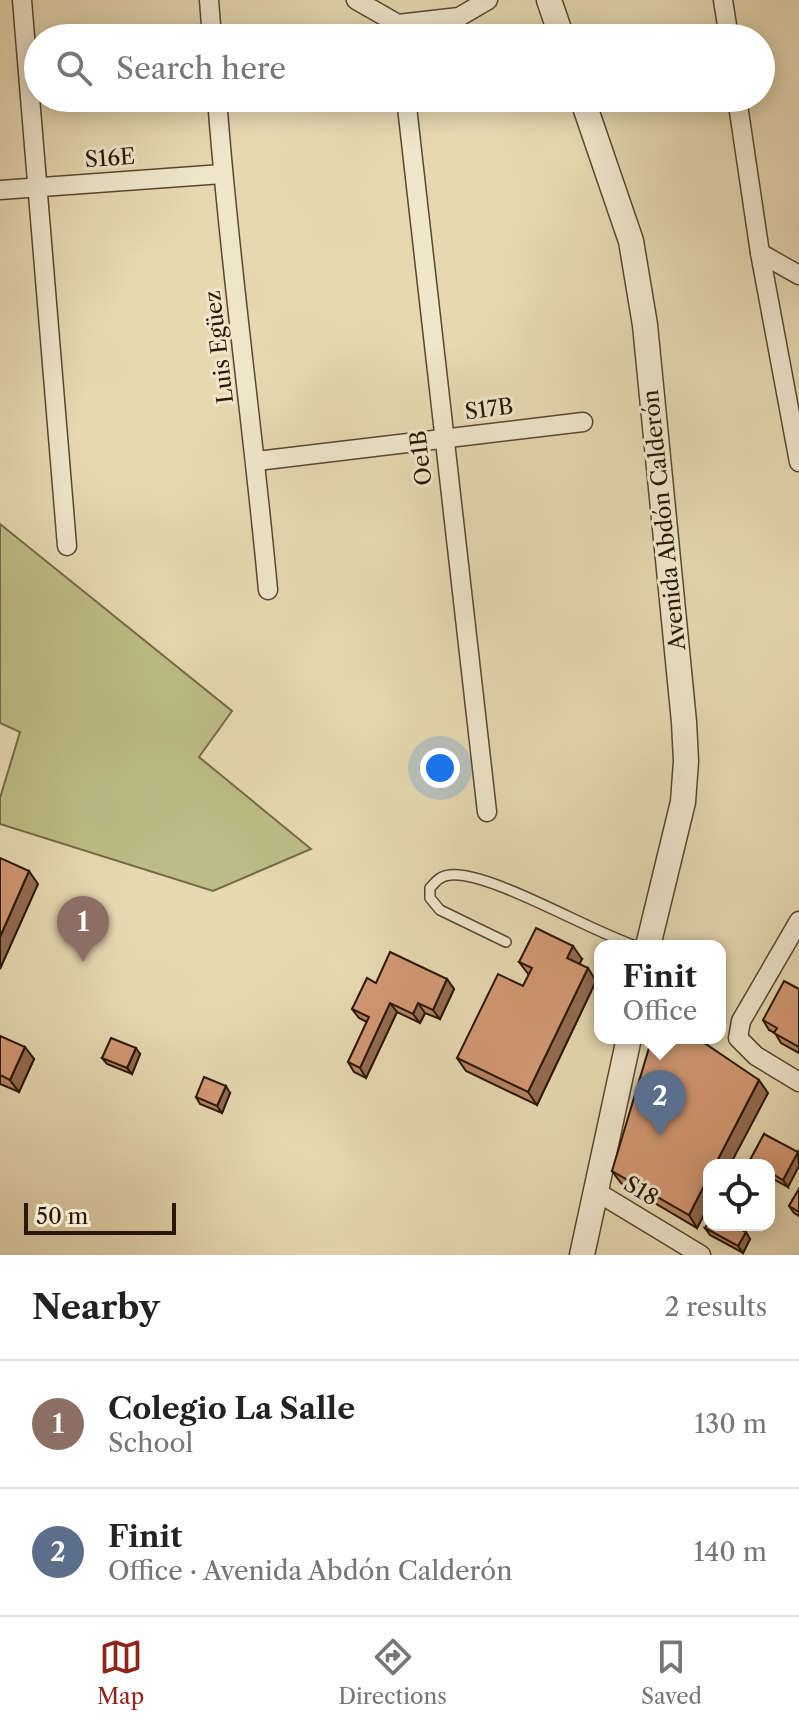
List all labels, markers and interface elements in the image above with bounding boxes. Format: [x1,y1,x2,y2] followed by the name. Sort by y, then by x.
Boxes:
[24,24,775,112] search box
[52,46,96,90] icon: search
[116,50,286,87] text: Search here
[84,143,136,173] street label: S16E
[199,289,239,405] street label: Luis Egüez
[637,388,691,653] street label: Avenida Abdón Calderón
[463,393,515,425] street label: S17B
[404,429,438,487] street label: Oe1B
[420,748,460,788] your location
[57,896,109,962] pin: 1
[594,940,726,1044] popup
[623,958,697,995] text: Finit
[623,995,697,1027] text: Office
[634,1070,686,1136] pin: 2
[703,1159,775,1231] map controls
[703,1159,775,1231] button: locate
[619,1170,663,1212] street label: S18
[24,1199,176,1235] scale bar
[36,1203,88,1230] text: 50 m
[32,1286,160,1328] text: Nearby
[664,1291,767,1323] text: 2 results
[108,1390,355,1427] text: Colegio La Salle
[52,1408,64,1440] text: 1
[694,1408,767,1440] text: 130 m
[108,1427,193,1459] text: School
[108,1518,182,1555] text: Finit
[50,1536,66,1568] text: 2
[693,1536,767,1568] text: 140 m
[108,1555,512,1587] text: Office · Avenida Abdón Calderón
[97,1635,144,1710] tab: Map
[338,1635,447,1710] tab: Directions
[641,1635,702,1710] tab: Saved

